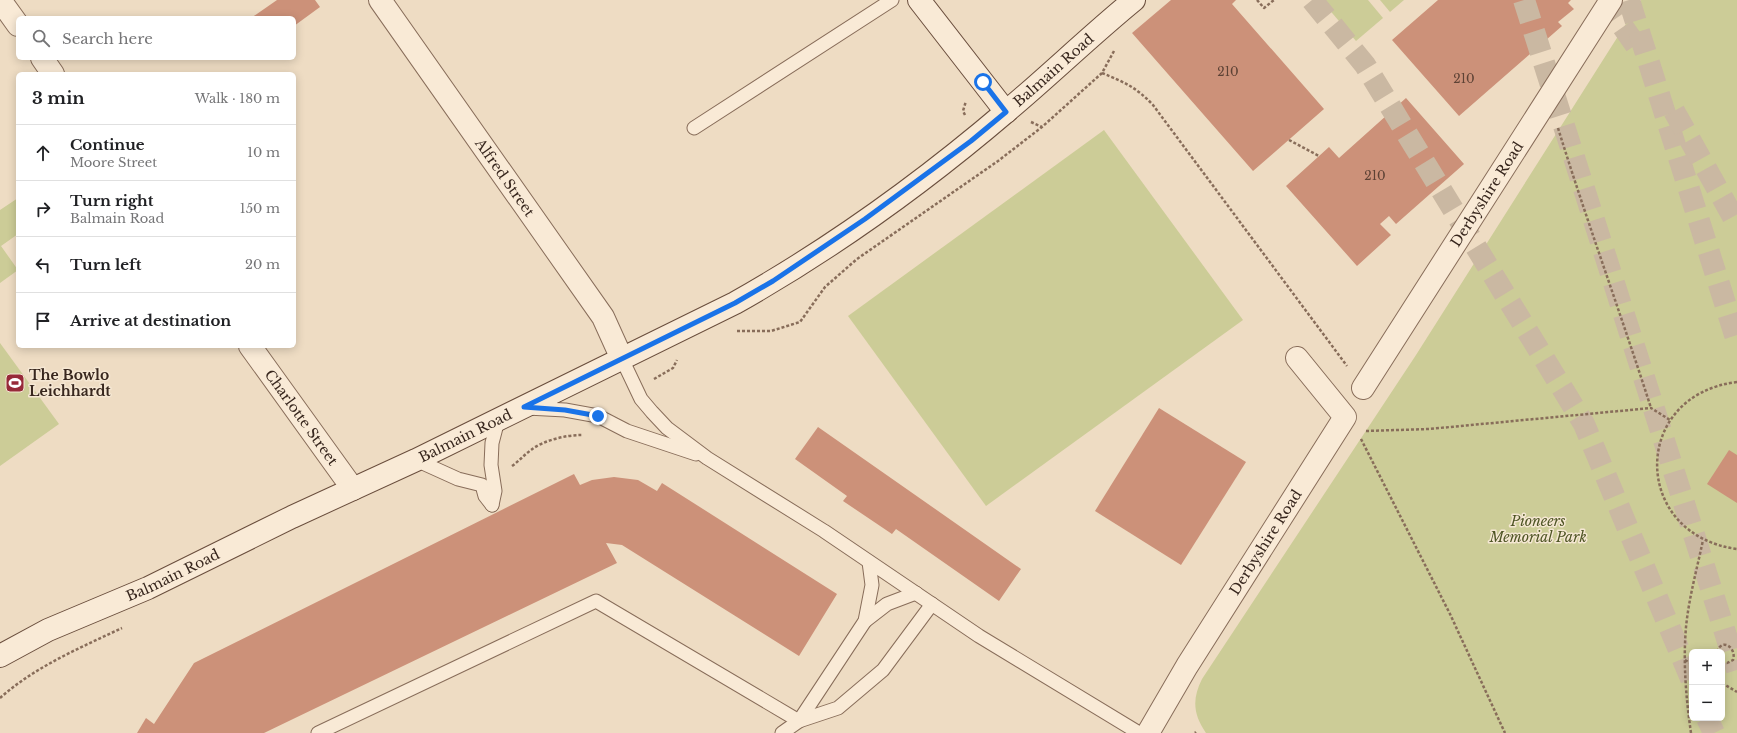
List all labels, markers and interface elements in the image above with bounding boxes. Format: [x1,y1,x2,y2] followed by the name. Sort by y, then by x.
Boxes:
[16,16,296,60] search box
[30,27,52,49] icon: search
[62,29,153,48] text: Search here
[1010,29,1098,111] street label: Balmain Road
[1217,64,1239,79] house number: 210
[1453,71,1475,86] house number: 210
[974,73,992,91] route start
[32,88,85,109] text: 3 min
[195,90,280,107] text: Walk · 180 m
[471,134,539,221] street label: Alfred Street
[70,135,145,154] text: Continue
[1447,138,1527,250] street label: Derbyshire Road
[32,142,54,164] icon: ahead
[247,144,280,161] text: 10 m
[70,154,157,171] text: Moore Street
[1364,168,1386,183] house number: 210
[70,191,153,210] text: Turn right
[32,198,54,220] icon: right
[240,200,280,217] text: 150 m
[70,210,164,227] text: Balmain Road
[32,254,54,276] icon: left
[70,255,141,274] text: Turn left
[245,256,280,273] text: 20 m
[32,310,54,332] icon: arrive
[70,311,231,330] text: Arrive at destination
[29,366,111,400] place label: The Bowlo Leichhardt
[261,366,342,469] street label: Charlotte Street
[4,372,26,394] sports icon: The Bowlo Leichhardt
[416,405,515,466] street label: Balmain Road
[589,407,607,425] route end
[1225,486,1306,598] street label: Derbyshire Road
[1488,512,1587,546] park label: Pioneers Memorial Park
[123,545,223,605] street label: Balmain Road
[1689,649,1725,721] map controls
[1689,649,1725,685] button: +
[1689,685,1725,721] button: −

